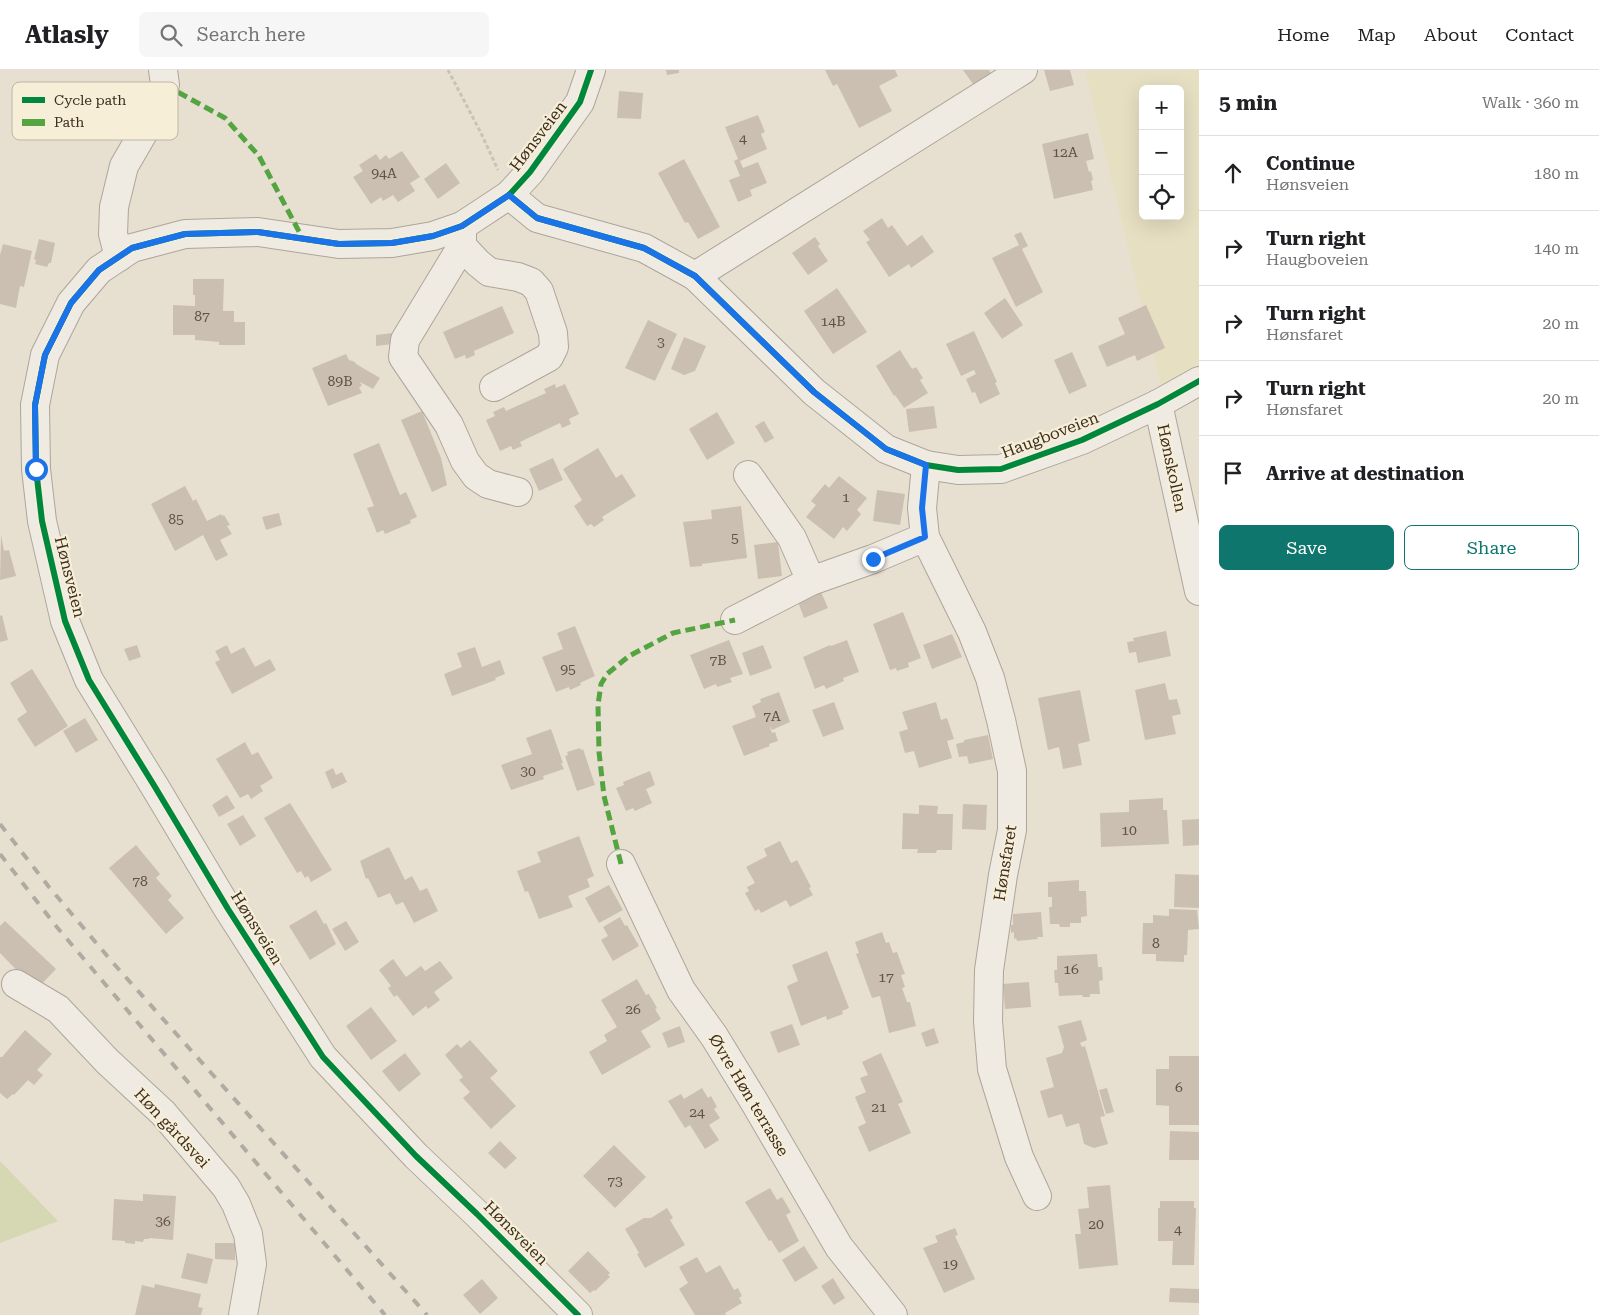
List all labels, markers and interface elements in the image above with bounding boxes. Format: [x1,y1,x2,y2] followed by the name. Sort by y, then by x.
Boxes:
[139,12,489,57] search box
[25,21,109,49] text: Atlasly
[157,21,185,49] icon: search
[197,23,306,46] text: Search here
[1277,24,1329,45] text: Home
[1357,24,1396,45] text: Map
[1424,24,1477,45] text: About
[1505,24,1574,45] text: Contact
[12,82,178,140] legend
[1139,85,1184,220] map controls
[1139,85,1184,130] button: +
[1219,91,1277,115] text: 5 min
[54,92,126,108] text: Cycle path
[1482,93,1579,112] text: Walk · 360 m
[505,97,571,175] street label: Hønsveien
[54,114,84,130] text: Path
[739,130,747,146] house number: 4
[1139,130,1184,175] button: −
[1052,144,1078,160] house number: 12A
[1266,152,1355,175] text: Continue
[1219,159,1247,187] icon: ahead
[1533,164,1579,183] text: 180 m
[371,165,397,181] house number: 94A
[1139,175,1184,220] button: locate
[1266,175,1349,194] text: Hønsveien
[1266,227,1366,250] text: Turn right
[1219,234,1247,262] icon: right
[1533,239,1579,258] text: 140 m
[1266,250,1369,269] text: Haugboveien
[1266,302,1366,325] text: Turn right
[194,308,210,324] house number: 87
[1219,309,1247,337] icon: right
[820,313,846,329] house number: 14B
[1542,314,1579,333] text: 20 m
[1266,325,1343,344] text: Hønsfaret
[657,334,665,350] house number: 3
[327,373,353,389] house number: 89B
[1266,377,1366,400] text: Turn right
[1219,384,1247,412] icon: right
[1542,389,1579,408] text: 20 m
[1266,400,1343,419] text: Hønsfaret
[999,408,1101,462] street label: Haugboveien
[1153,422,1191,514] street label: Hønskollen
[25,458,48,481] route start
[1219,459,1247,487] icon: arrive
[1266,462,1464,485] text: Arrive at destination
[842,489,850,505] house number: 1
[168,511,184,527] house number: 85
[1219,525,1394,570] button: Save
[1404,525,1579,570] button: Share
[731,530,739,546] house number: 5
[51,534,89,620] street label: Hønsveien
[862,548,885,571] route end
[709,652,727,668] house number: 7B
[560,661,576,677] house number: 95
[763,708,781,724] house number: 7A
[520,763,536,779] house number: 30
[1121,822,1137,838] house number: 10
[990,823,1020,902] street label: Hønsfaret
[132,873,148,889] house number: 78
[227,888,287,968] street label: Hønsveien
[1152,935,1160,951] house number: 8
[1063,961,1079,977] house number: 16
[878,969,894,985] house number: 17
[625,1001,641,1017] house number: 26
[705,1031,793,1160] street label: Øvre Høn terrasse
[1175,1079,1183,1095] house number: 6
[130,1084,214,1172] street label: Høn gårdsvei
[871,1099,887,1115] house number: 21
[689,1104,705,1120] house number: 24
[607,1173,623,1189] house number: 73
[480,1197,552,1269] street label: Hønsveien
[155,1213,171,1229] house number: 36
[1088,1216,1104,1232] house number: 20
[1174,1221,1182,1237] house number: 4
[942,1256,958,1272] house number: 19

